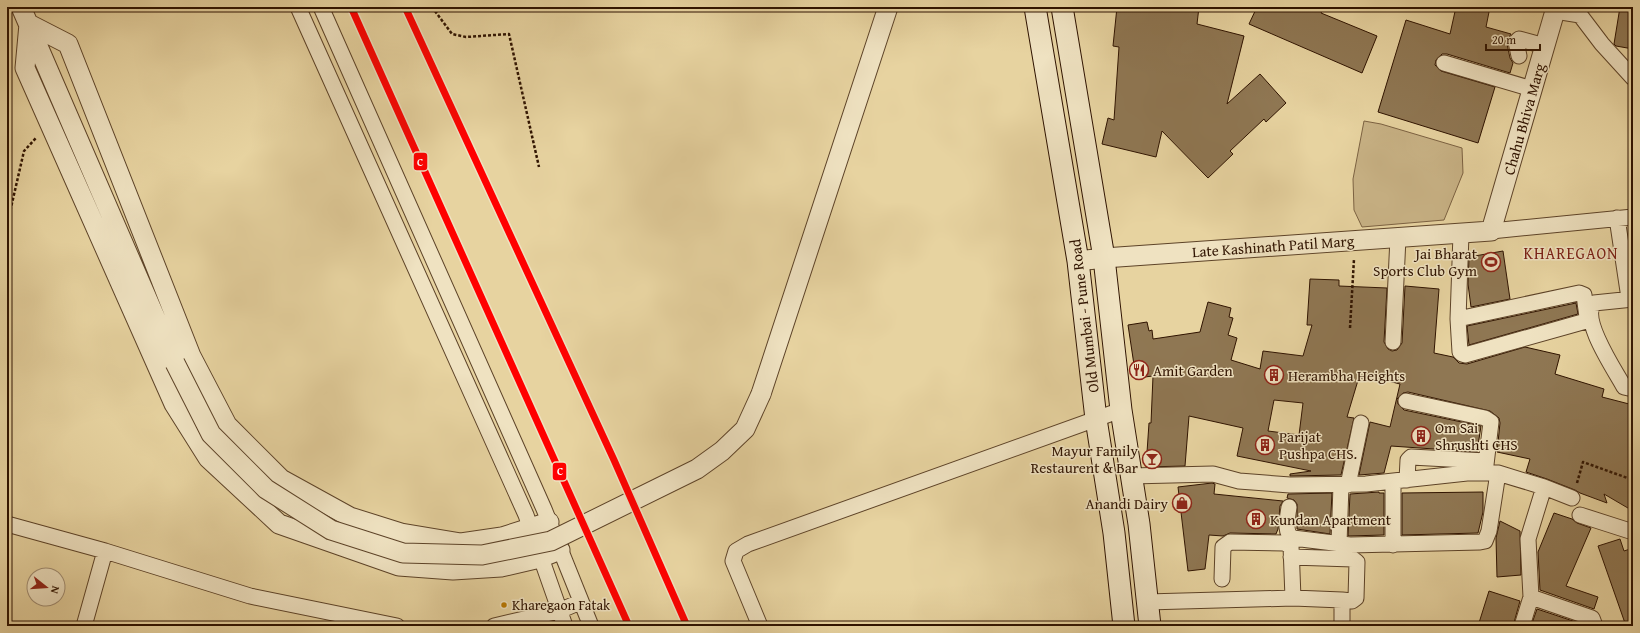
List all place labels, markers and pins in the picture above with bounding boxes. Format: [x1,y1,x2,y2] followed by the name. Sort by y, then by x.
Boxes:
[1373,243,1478,281] place label: Jai Bharat Sports Club Gym
[1480,251,1502,273] sports icon: Jai Bharat Sports Club Gym
[1128,359,1150,381] restaurant icon: Amit Garden
[1153,360,1233,381] place label: Amit Garden
[1263,364,1285,386] building icon: Herambha Heights
[1288,365,1405,386] place label: Herambha Heights
[1435,417,1518,455] place label: Om Sai Shrushti CHS
[1410,425,1432,447] building icon: Om Sai Shrushti CHS
[1279,426,1357,464] place label: Parijat Pushpa CHS.
[1254,434,1276,456] building icon: Parijat Pushpa CHS.
[1031,440,1139,478] place label: Mayur Family Restaurent & Bar
[1141,448,1163,470] bar icon: Mayur Family Restaurent & Bar
[1171,492,1193,514] shop icon: Anandi Dairy
[1085,493,1169,514] place label: Anandi Dairy
[1245,508,1267,530] building icon: Kundan Apartment
[1270,509,1392,530] place label: Kundan Apartment
[512,595,611,615] place label: Kharegaon Fatak
[499,600,509,610] marker: Kharegaon Fatak

